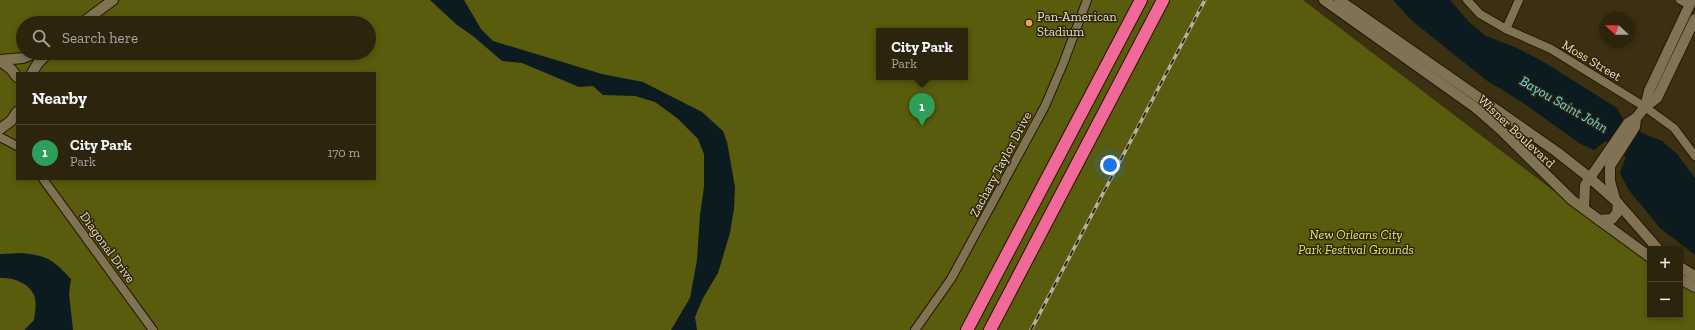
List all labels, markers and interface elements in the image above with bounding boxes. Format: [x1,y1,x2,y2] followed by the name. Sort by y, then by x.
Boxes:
[1037,9,1117,39] place label: Pan-American Stadium
[1599,12,1635,48] north arrow
[16,16,376,60] search box
[1024,18,1034,28] marker: Pan-American Stadium
[30,27,52,49] icon: search
[876,28,968,80] popup
[62,29,138,47] text: Search here
[1559,37,1624,84] street label: Moss Street
[891,38,953,56] text: City Park
[891,56,917,71] text: Park
[1517,72,1611,137] water label: Bayou Saint John
[32,88,87,108] text: Nearby
[1475,92,1558,171] street label: Wisner Boulevard
[909,93,935,126] pin: 1
[966,109,1035,219] street label: Zachary Taylor Drive
[70,136,132,154] text: City Park
[42,145,48,160] text: 1
[327,145,360,160] text: 170 m
[70,154,96,169] text: Park
[1100,155,1120,175] your location
[77,209,138,286] street label: Diagonal Drive
[1298,227,1414,257] park label: New Orleans City Park Festival Grounds
[1647,246,1683,318] map controls
[1647,246,1683,282] button: +
[1647,282,1683,318] button: −

